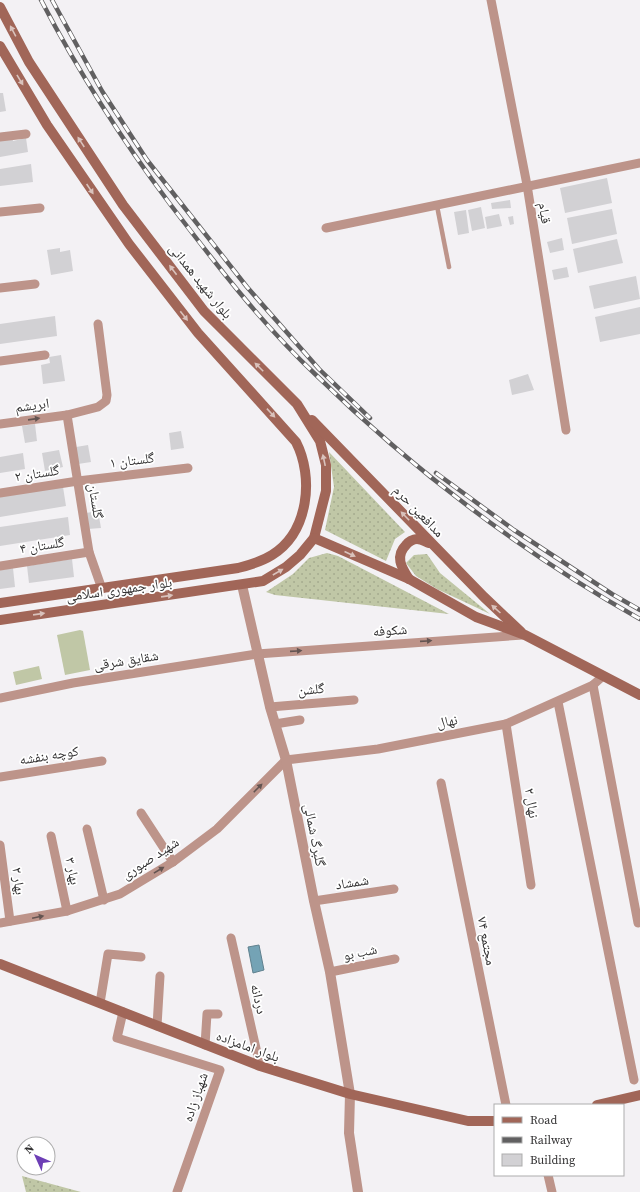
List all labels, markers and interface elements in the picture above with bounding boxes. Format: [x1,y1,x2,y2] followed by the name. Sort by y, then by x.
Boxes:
[9,25,16,37] one-way arrow
[16,74,23,86] one-way arrow
[77,137,85,147] one-way arrow
[86,184,94,194] one-way arrow
[533,201,557,225] street label: قیام
[164,239,238,323] street label: بلوار شهید همدانی
[168,265,177,276] one-way arrow
[180,310,189,321] one-way arrow
[254,362,264,372] one-way arrow
[14,393,50,417] street label: ابریشم
[266,408,276,418] one-way arrow
[28,416,40,422] one-way arrow
[109,447,156,473] street label: گلستان ۱
[321,454,327,466] one-way arrow
[13,460,61,486] street label: گلستان ۲
[389,480,449,542] street label: مدافعین حرم
[83,482,109,520] street label: گلستان
[400,511,409,521] one-way arrow
[18,532,66,558] street label: گلستان ۴
[345,551,357,557] one-way arrow
[273,568,283,576] one-way arrow
[65,572,173,606] street label: بلوار جمهوری اسلامی
[161,593,173,599] one-way arrow
[491,604,501,613] one-way arrow
[33,611,45,617] one-way arrow
[372,619,408,641] street label: شکوفه
[420,637,432,644] one-way arrow
[92,645,160,675] street label: شقایق شرقی
[290,648,302,654] one-way arrow
[297,678,325,700] street label: گلشن
[435,709,459,733] street label: نهال
[18,740,80,770] street label: کوچه بنفشه
[253,783,263,793] one-way arrow
[520,786,544,820] street label: نهال ۲
[299,802,331,868] street label: گلبرگ شمالی
[117,832,183,884] street label: شهید صبوری
[60,855,86,887] street label: بهار ۳
[7,866,31,896] street label: بهار ۲
[153,867,165,874] one-way arrow
[334,869,370,895] street label: شمشاد
[32,913,45,919] one-way arrow
[473,915,501,967] street label: مجتمع ۷۴
[341,939,379,965] street label: شب بو
[246,982,272,1016] street label: دردانه
[214,1025,283,1067] street label: بلوار امامزاده
[177,1070,213,1124] street label: شهباز زاده
[494,1104,624,1176] legend
[530,1112,557,1128] text: Road
[530,1132,573,1148] text: Railway
[16,1136,56,1176] north arrow
[21,1141,37,1157] text: N
[530,1152,575,1168] text: Building

